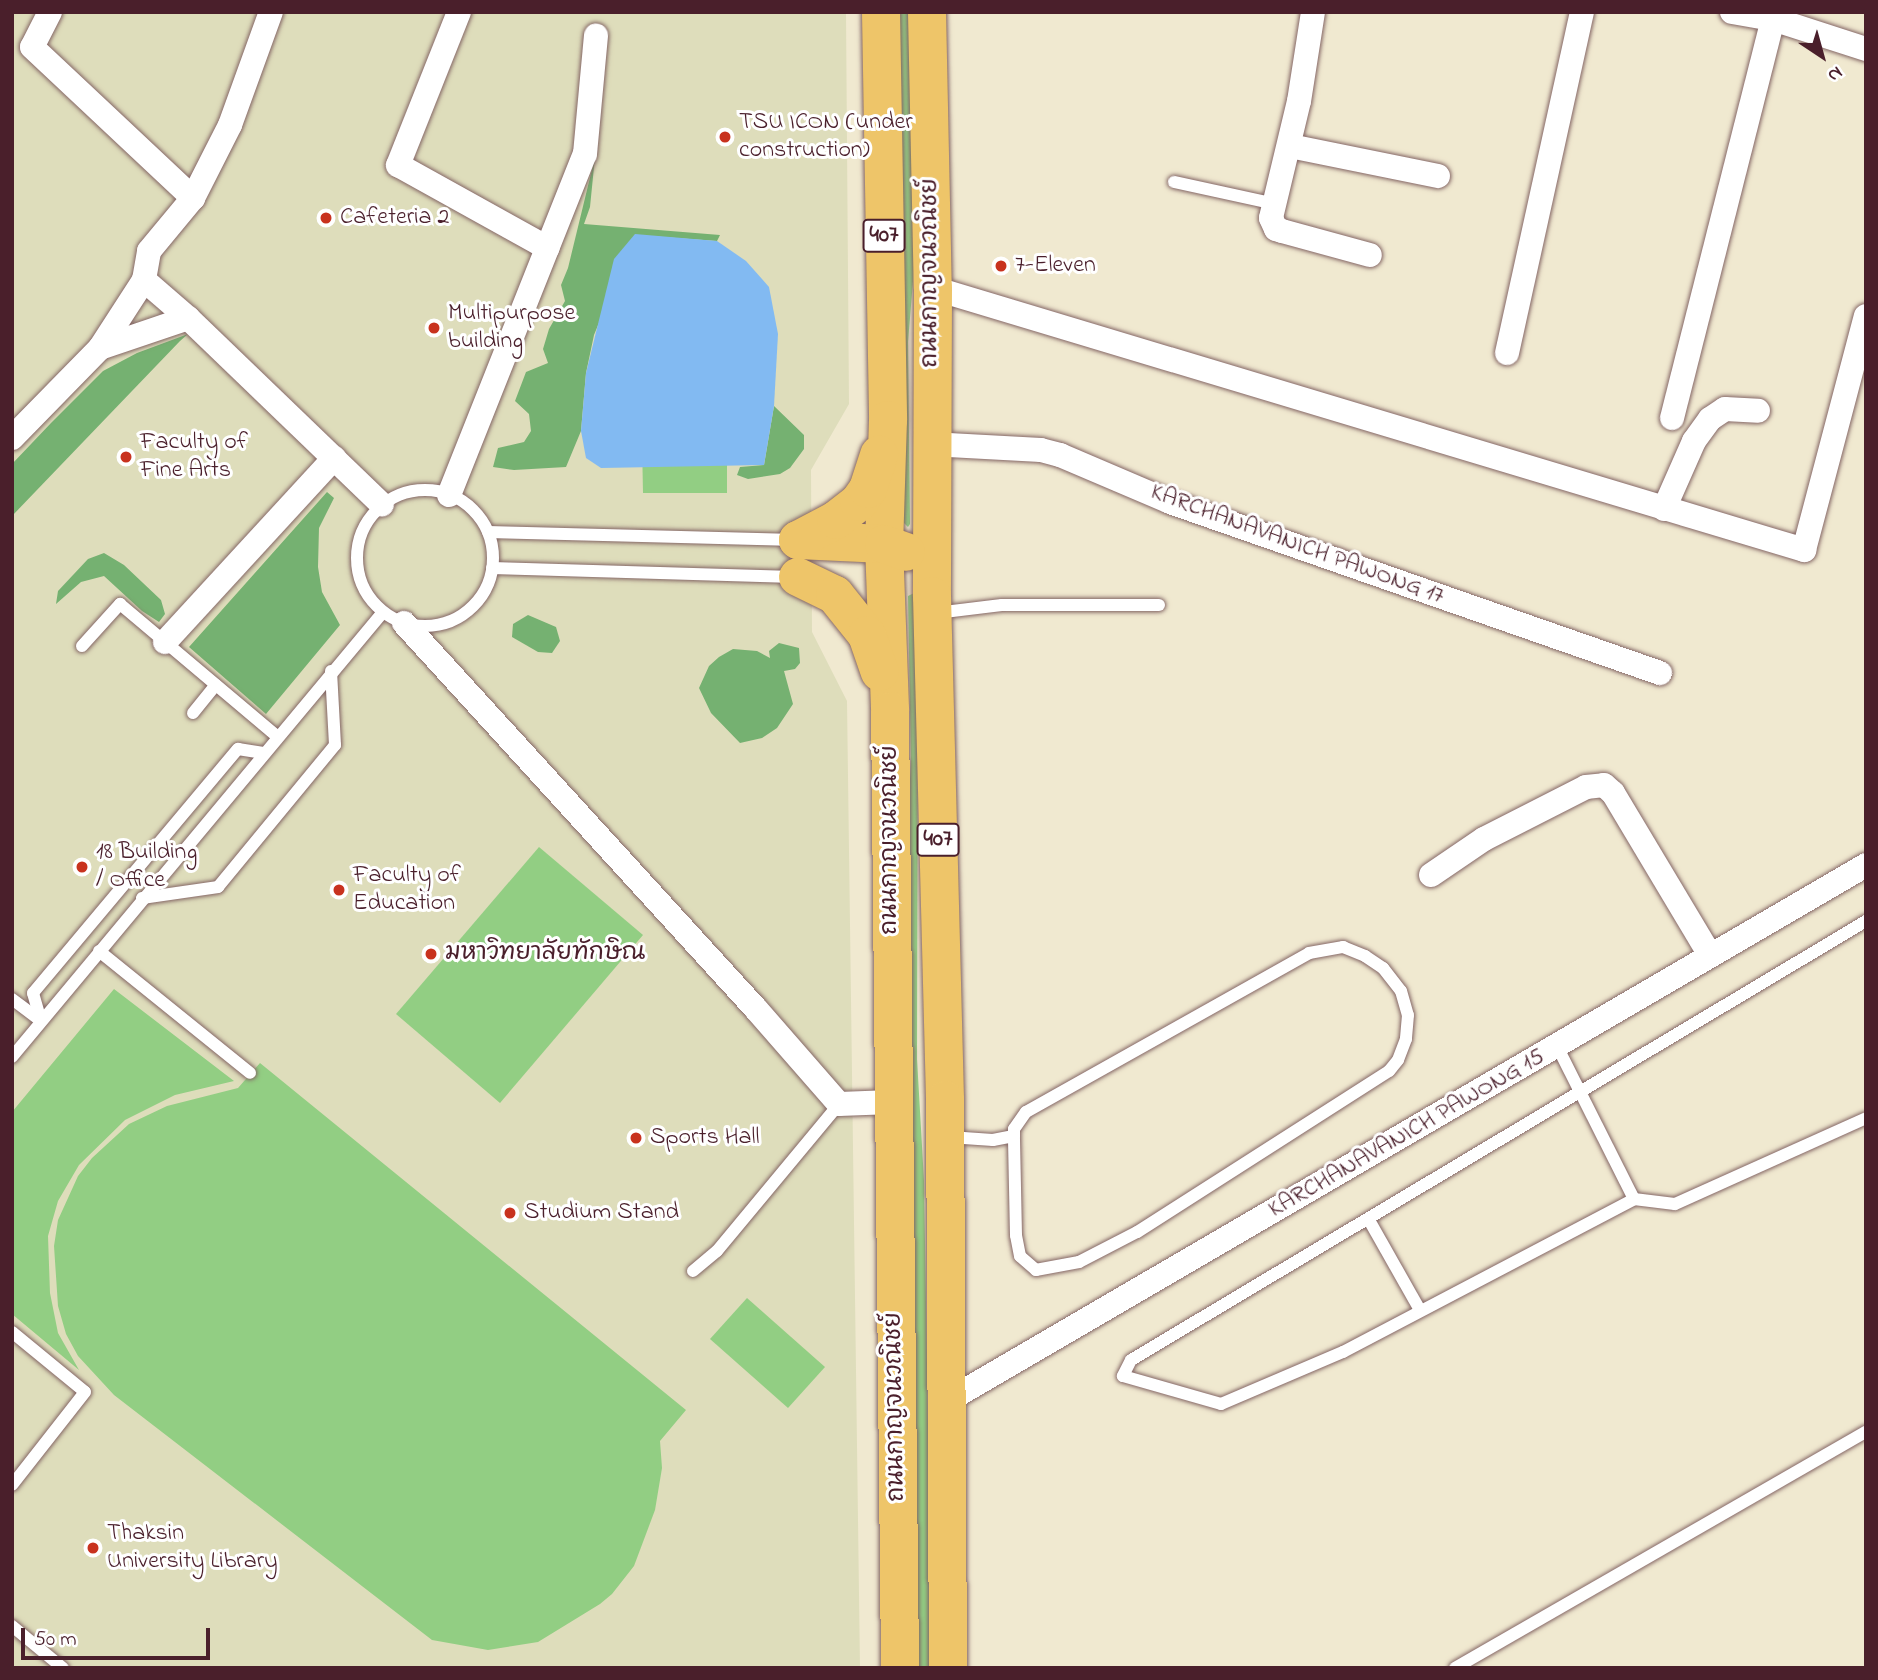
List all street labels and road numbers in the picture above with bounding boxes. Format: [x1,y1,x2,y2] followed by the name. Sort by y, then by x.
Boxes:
[917,178,945,368] street label: ถนนกาญจนวณิชย์
[861,216,907,256] road number: 407
[1146,478,1448,612] street label: KARCHANAVANICH PAWONG 17
[877,745,905,935] street label: ถนนกาญจนวณิชย์
[915,820,961,860] road number: 407
[1264,1043,1550,1225] street label: KARCHANAVANICH PAWONG 15
[880,1312,912,1502] street label: ถนนกาญจนวณิชย์

